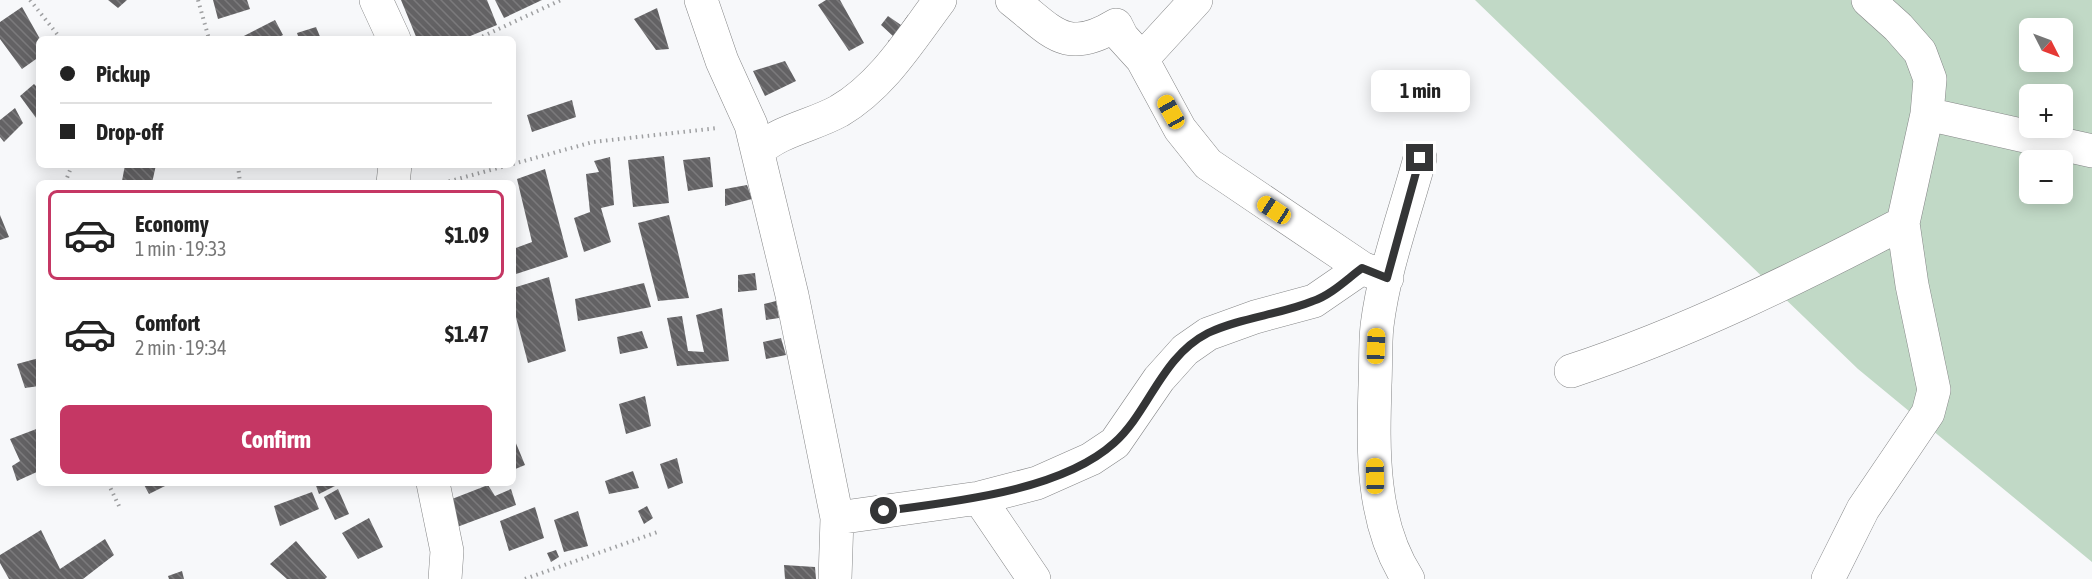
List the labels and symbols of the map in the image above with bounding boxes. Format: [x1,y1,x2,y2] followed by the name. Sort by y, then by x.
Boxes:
[2019,18,2073,72] north arrow
[1370,71,1470,113] callout: 1 min
[1154,92,1188,132] car
[1406,144,1433,171] route end
[1254,193,1294,227] car
[1366,328,1386,364] car
[1366,458,1384,494] car
[870,497,897,524] route start

